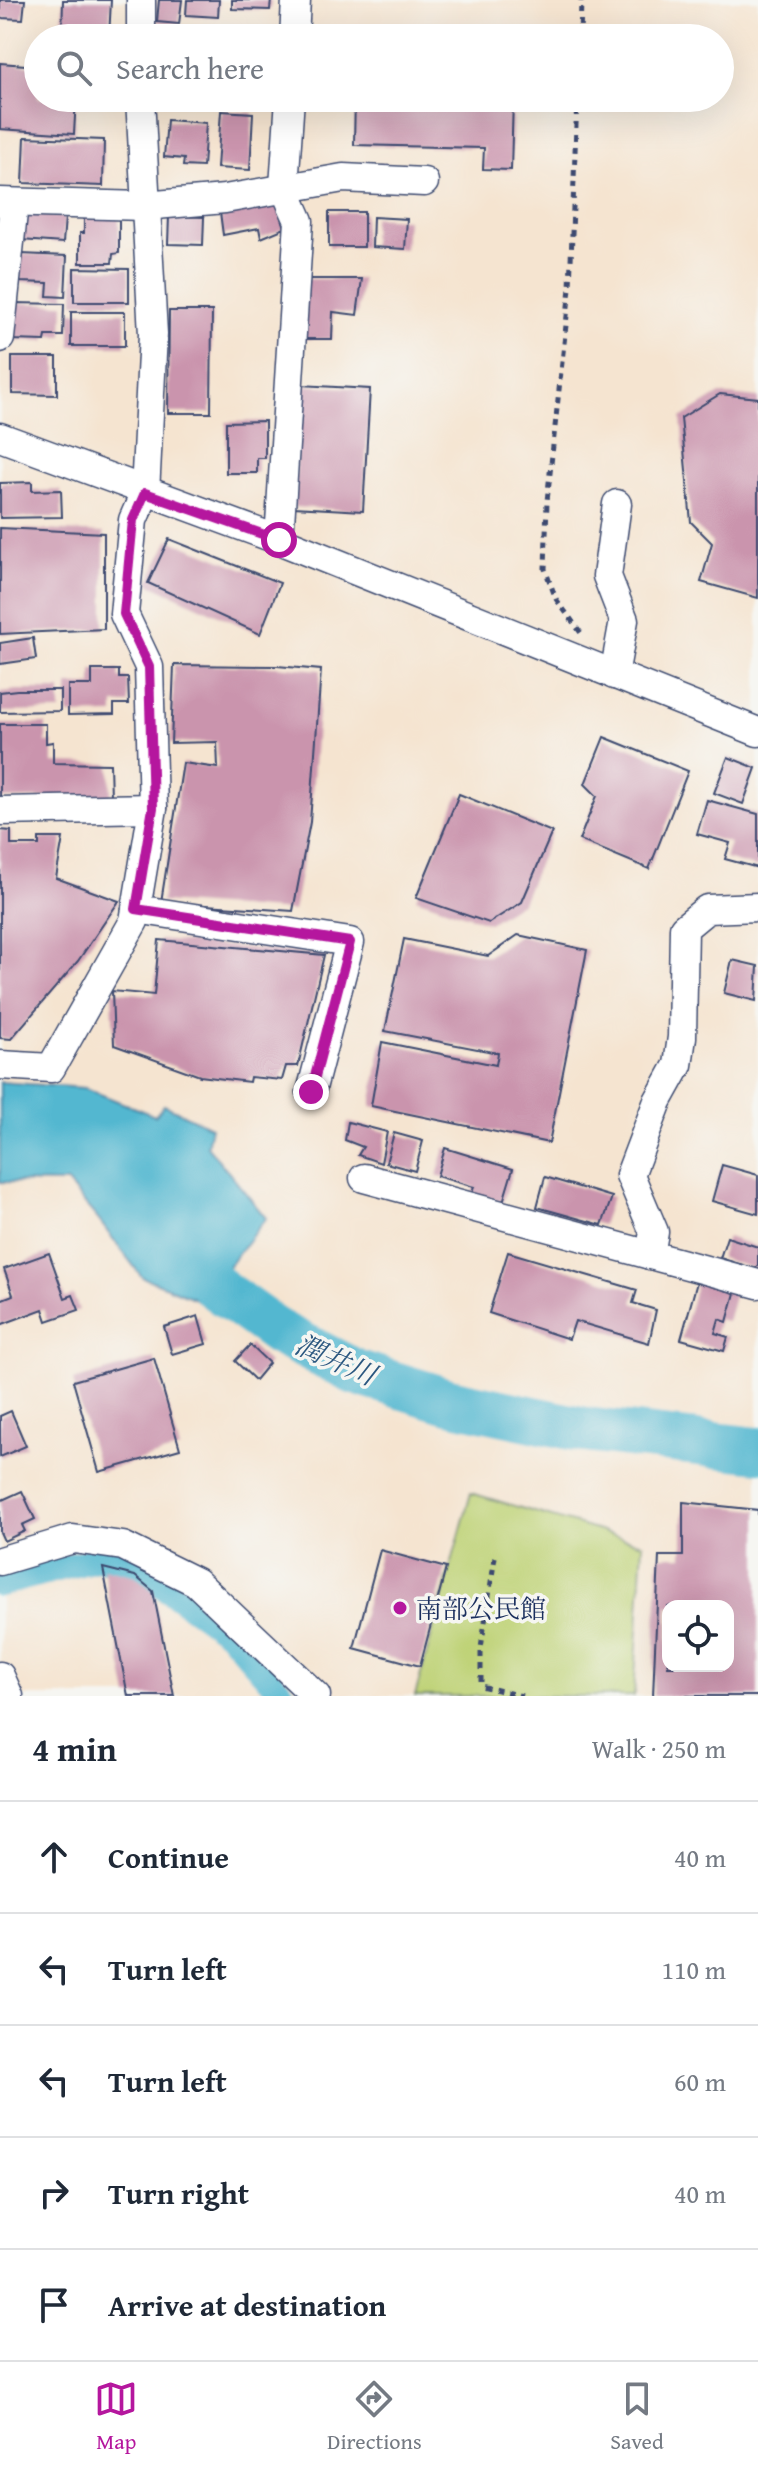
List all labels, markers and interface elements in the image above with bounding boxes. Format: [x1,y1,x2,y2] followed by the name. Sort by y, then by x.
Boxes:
[24,24,734,112] search box
[52,46,96,90] icon: search
[116,46,264,90] text: Search here
[261,522,297,558] route start
[293,1074,329,1110] route end
[289,1323,385,1396] water label: 潤井川
[416,1589,546,1628] place label: 南部公民館
[391,1599,409,1617] marker: 南部公民館
[662,1600,734,1672] map controls
[662,1600,734,1672] button: locate
[32,1724,117,1773] text: 4 min
[592,1729,726,1768] text: Walk · 250 m
[32,1835,76,1879] icon: ahead
[108,1835,229,1879] text: Continue
[674,1838,726,1877] text: 40 m
[32,1947,76,1991] icon: left
[108,1947,227,1991] text: Turn left
[661,1950,726,1989] text: 110 m
[32,2059,76,2103] icon: left
[108,2059,227,2103] text: Turn left
[674,2062,726,2101] text: 60 m
[32,2171,76,2215] icon: right
[108,2171,249,2215] text: Turn right
[674,2174,726,2213] text: 40 m
[32,2283,76,2327] icon: arrive
[108,2283,386,2327] text: Arrive at destination
[94,2377,138,2457] tab: Map
[327,2377,422,2457] tab: Directions
[610,2377,664,2457] tab: Saved

